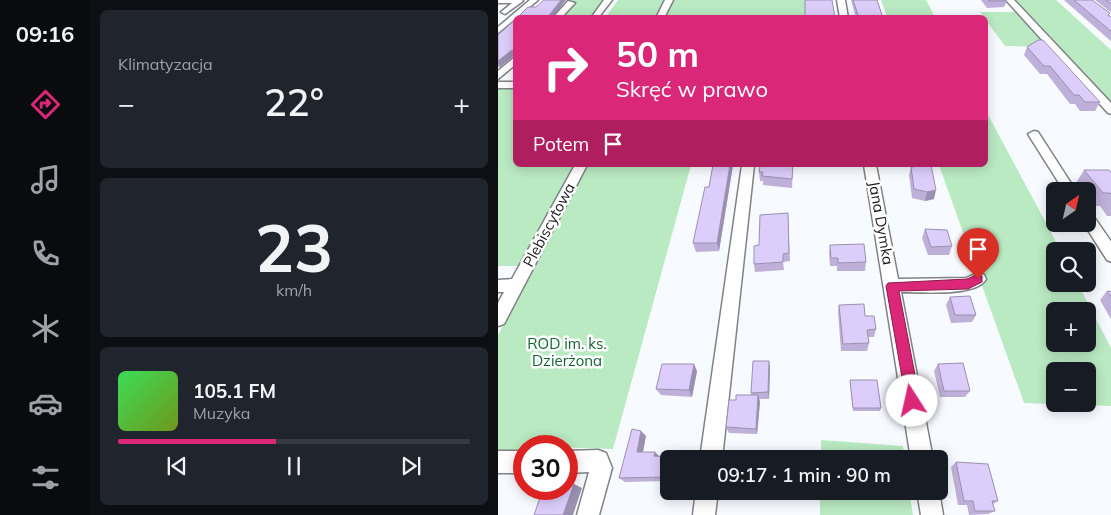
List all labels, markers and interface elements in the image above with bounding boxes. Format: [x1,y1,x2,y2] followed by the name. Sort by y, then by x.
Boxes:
[16,20,74,48] text: 09:16
[616,32,699,76] text: 50 m
[533,35,598,100] icon: right
[118,54,213,74] text: Klimatyzacja
[616,75,768,103] text: Skręć w prawo
[264,78,324,126] text: 22°
[118,86,135,121] text: −
[453,86,470,121] text: +
[28,87,63,122] icon: directions
[599,130,627,158] icon: arrive
[533,132,589,156] text: Potem
[28,162,63,197] icon: music
[518,179,579,270] street label: Plebiscytowa
[865,180,898,266] street label: Jana Dymka
[1046,182,1096,232] north arrow
[1046,182,1096,412] map controls
[255,207,333,288] text: 23
[957,228,999,279] pin
[964,235,992,263] icon: arrive
[28,236,63,271] icon: phone
[1046,242,1096,292] button: search
[276,280,312,300] text: km/h
[1046,302,1096,352] button: +
[28,311,63,346] icon: climate
[527,334,607,370] park label: ROD im. ks. Dzierżona
[1046,362,1096,412] button: −
[885,374,937,426] position arrow
[193,379,276,403] text: 105.1 FM
[28,386,63,421] icon: car
[193,403,250,423] text: Muzyka
[513,435,578,500] speed limit sign: 30
[163,452,191,480] icon: previous
[280,452,308,480] icon: pause
[397,452,425,480] icon: next
[28,460,63,495] icon: filters
[717,463,891,487] text: 09:17 · 1 min · 90 m

